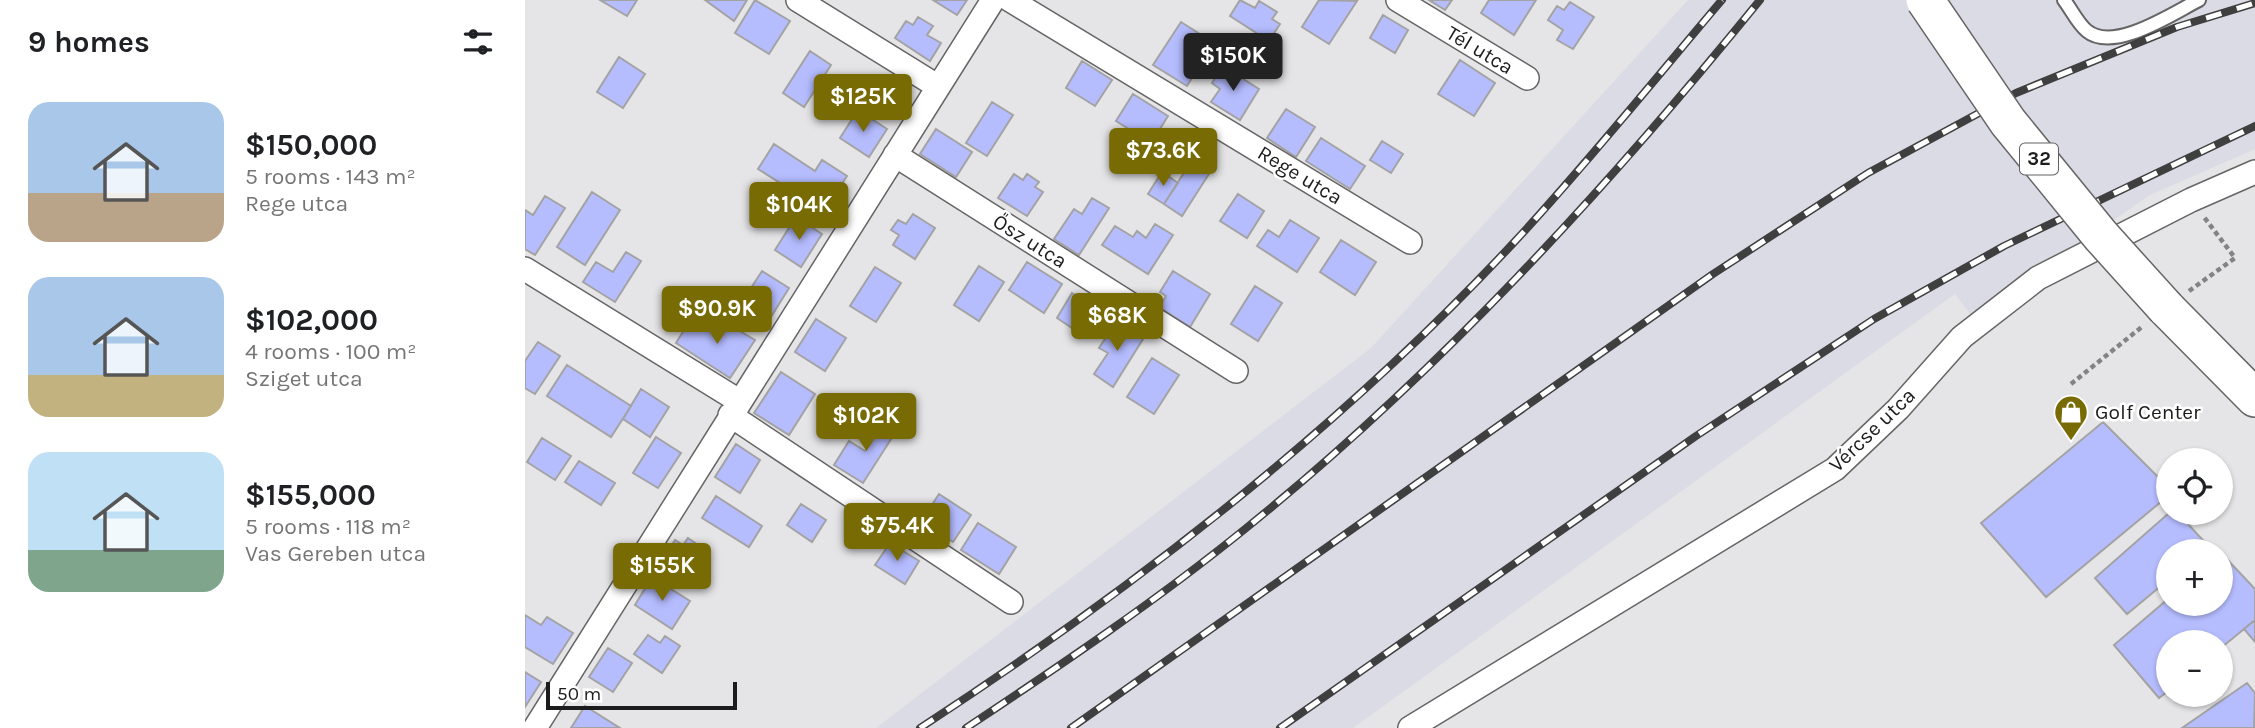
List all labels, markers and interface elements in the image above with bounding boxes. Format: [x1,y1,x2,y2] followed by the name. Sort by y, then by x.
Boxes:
[1442,21,1518,79] street label: Tél utca
[459,23,497,61] icon: filters
[28,24,150,60] text: 9 homes
[1184,34,1282,93] pin: $150K
[1199,42,1267,69] text: $150K
[814,74,912,134] pin: $125K
[830,83,896,110] text: $125K
[245,127,377,163] text: $150,000
[1106,128,1220,188] pin: $73.6K
[84,130,168,214] icon: home
[1125,137,1201,164] text: $73.6K
[1253,140,1347,210] street label: Rege utca
[2020,144,2058,174] road number: 32
[245,163,416,190] text: 5 rooms · 143 m²
[750,182,848,242] pin: $104K
[245,190,348,217] text: Rege utca
[765,191,833,218] text: $104K
[989,209,1071,273] street label: Ősz utca
[660,286,774,346] pin: $90.9K
[1076,294,1158,353] pin: $68K
[678,295,756,322] text: $90.9K
[245,302,378,338] text: $102,000
[1087,302,1147,329] text: $68K
[84,305,168,389] icon: home
[245,338,417,365] text: 4 rooms · 100 m²
[245,365,363,392] text: Sziget utca
[1824,383,1920,477] street label: Vércse utca
[817,393,915,453] pin: $102K
[2052,393,2090,442] shop icon: Golf Center
[2095,400,2201,424] place label: Golf Center
[832,402,900,429] text: $102K
[2156,448,2233,707] map controls
[2156,448,2233,525] button: locate
[245,477,376,513] text: $155,000
[84,480,168,564] icon: home
[840,504,954,563] pin: $75.4K
[860,512,934,539] text: $75.4K
[245,513,411,540] text: 5 rooms · 118 m²
[2156,539,2233,616] button: +
[245,540,426,567] text: Vas Gereben utca
[613,544,711,603] pin: $155K
[629,552,695,579] text: $155K
[2156,630,2233,707] button: −
[546,679,737,711] scale bar
[557,683,601,705] text: 50 m

